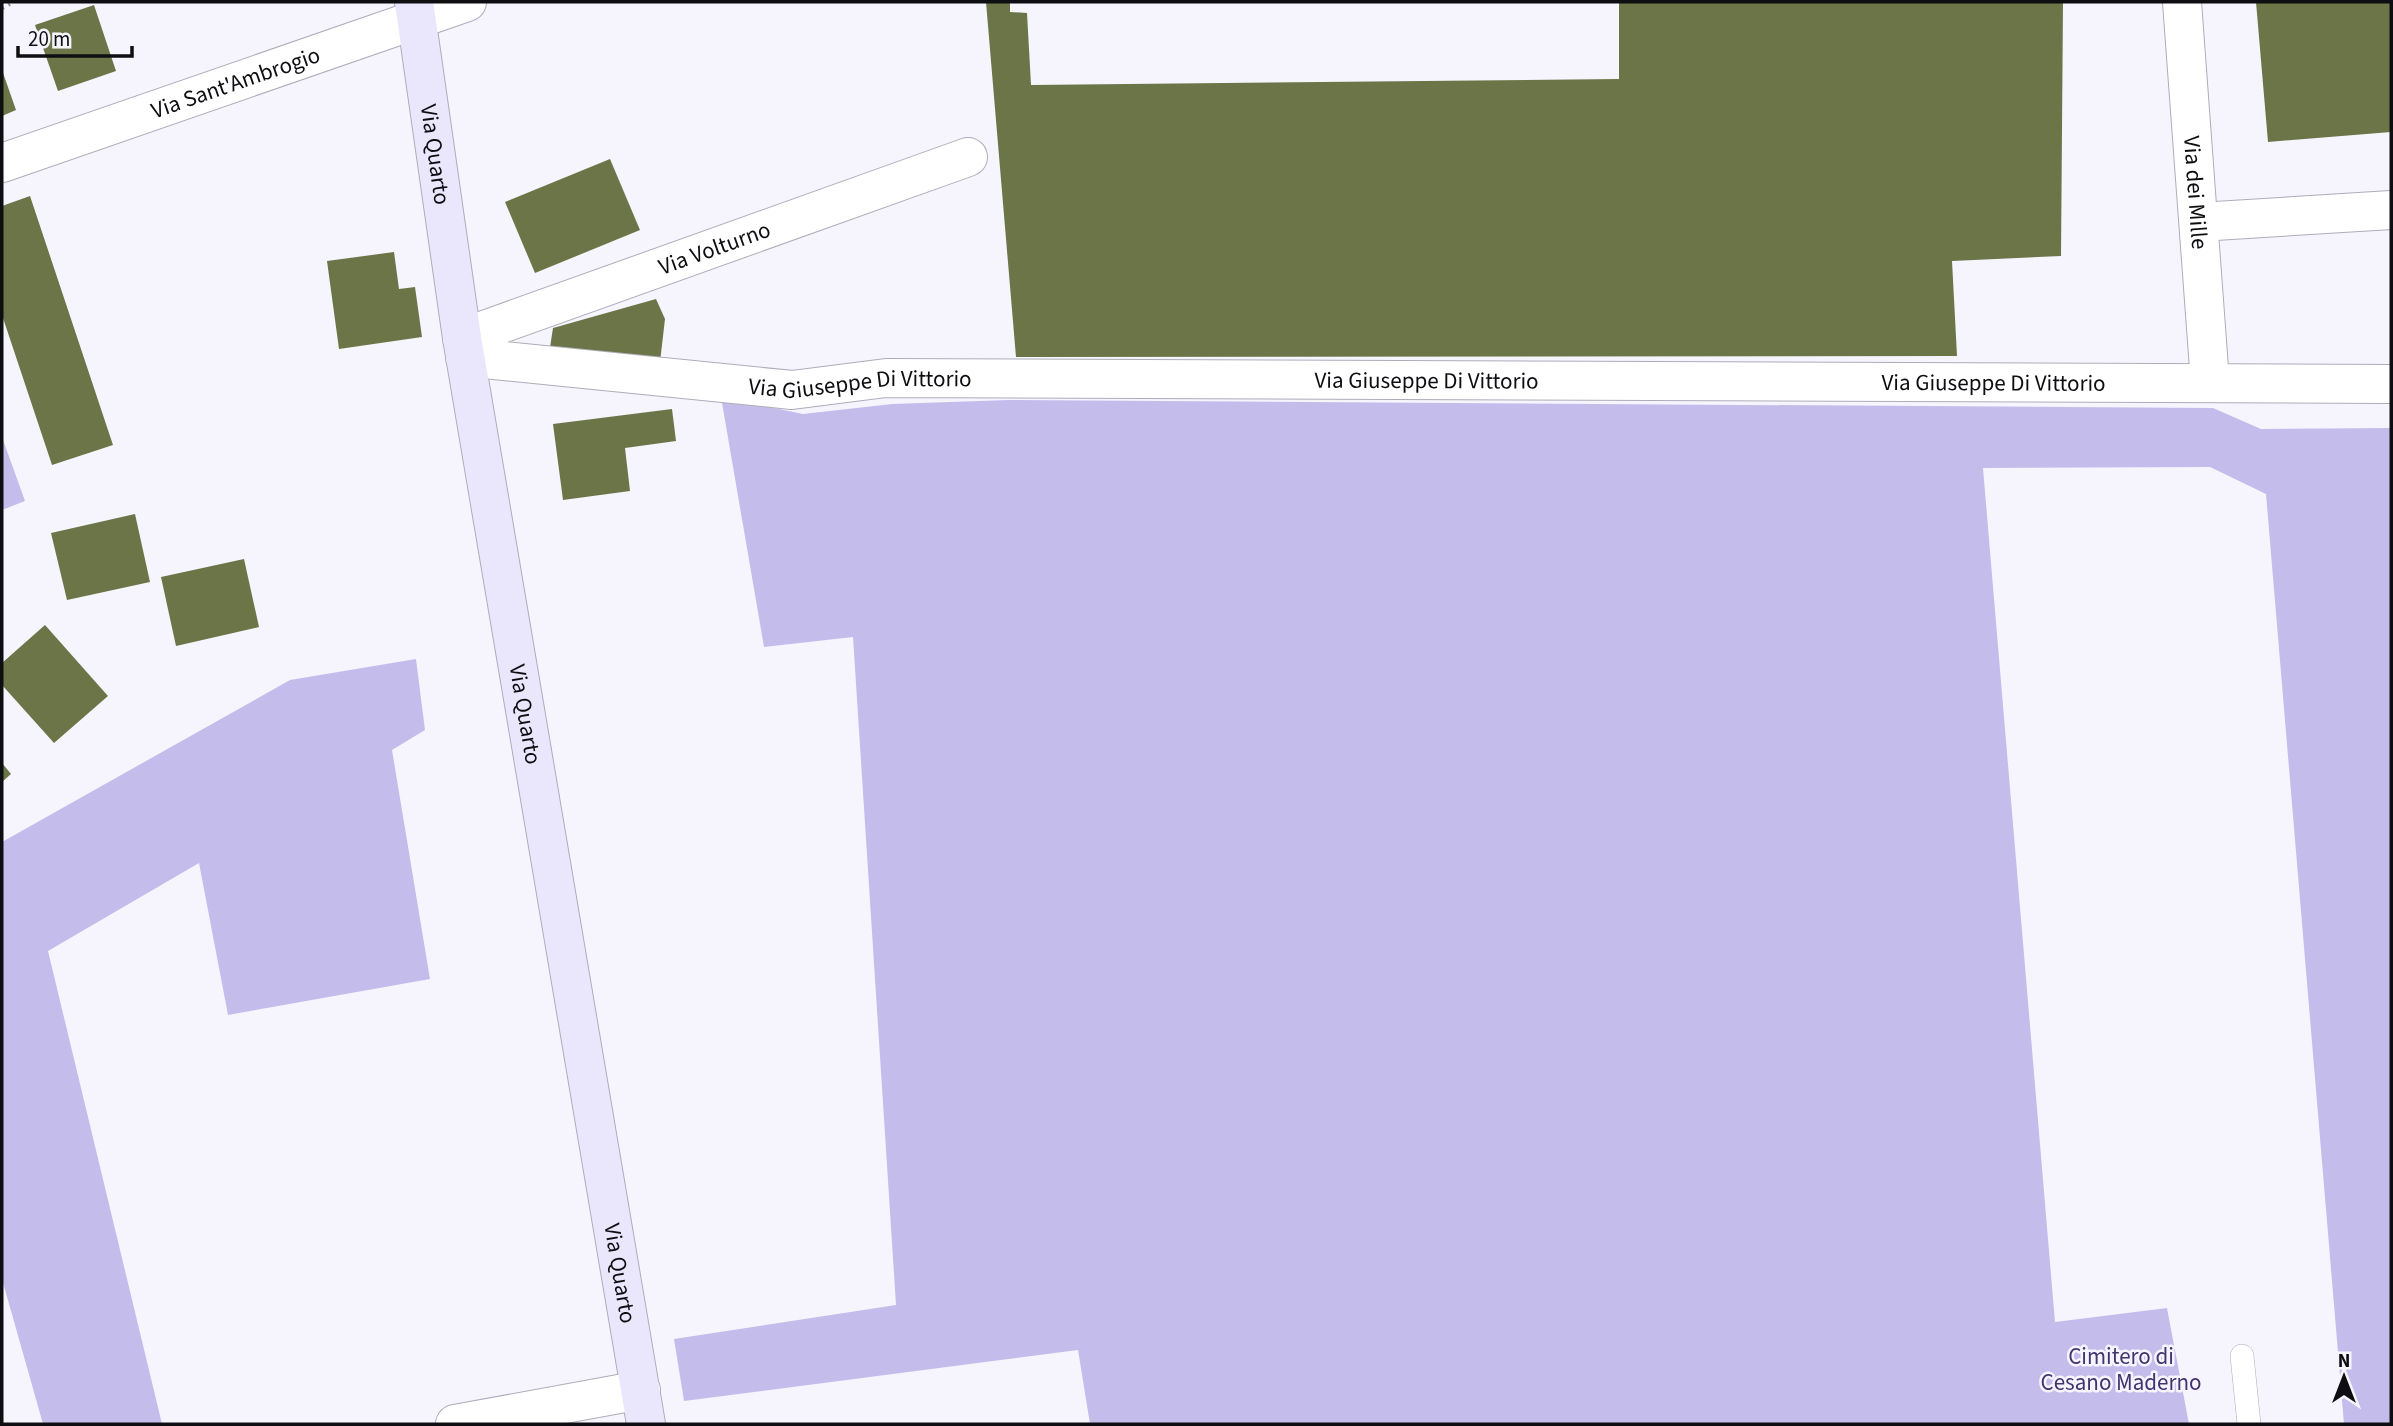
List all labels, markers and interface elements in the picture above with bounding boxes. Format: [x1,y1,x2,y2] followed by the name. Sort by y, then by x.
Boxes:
[18,14,131,58] scale bar
[28,24,70,54] text: 20 m
[146,38,324,127] street label: Via Sant'Ambrogio
[412,102,459,207] street label: Via Quarto
[2175,135,2217,250] street label: Via dei Mille
[654,213,775,283] street label: Via Volturno
[747,361,972,407] street label: Via Giuseppe Di Vittorio
[1314,363,1539,397] street label: Via Giuseppe Di Vittorio
[1881,365,2106,399] street label: Via Giuseppe Di Vittorio
[501,662,550,767] street label: Via Quarto
[596,1221,645,1326] street label: Via Quarto
[2041,1340,2201,1399] park label: Cimitero di Cesano Maderno
[2309,1342,2379,1412] north arrow
[2338,1348,2350,1375] text: N

